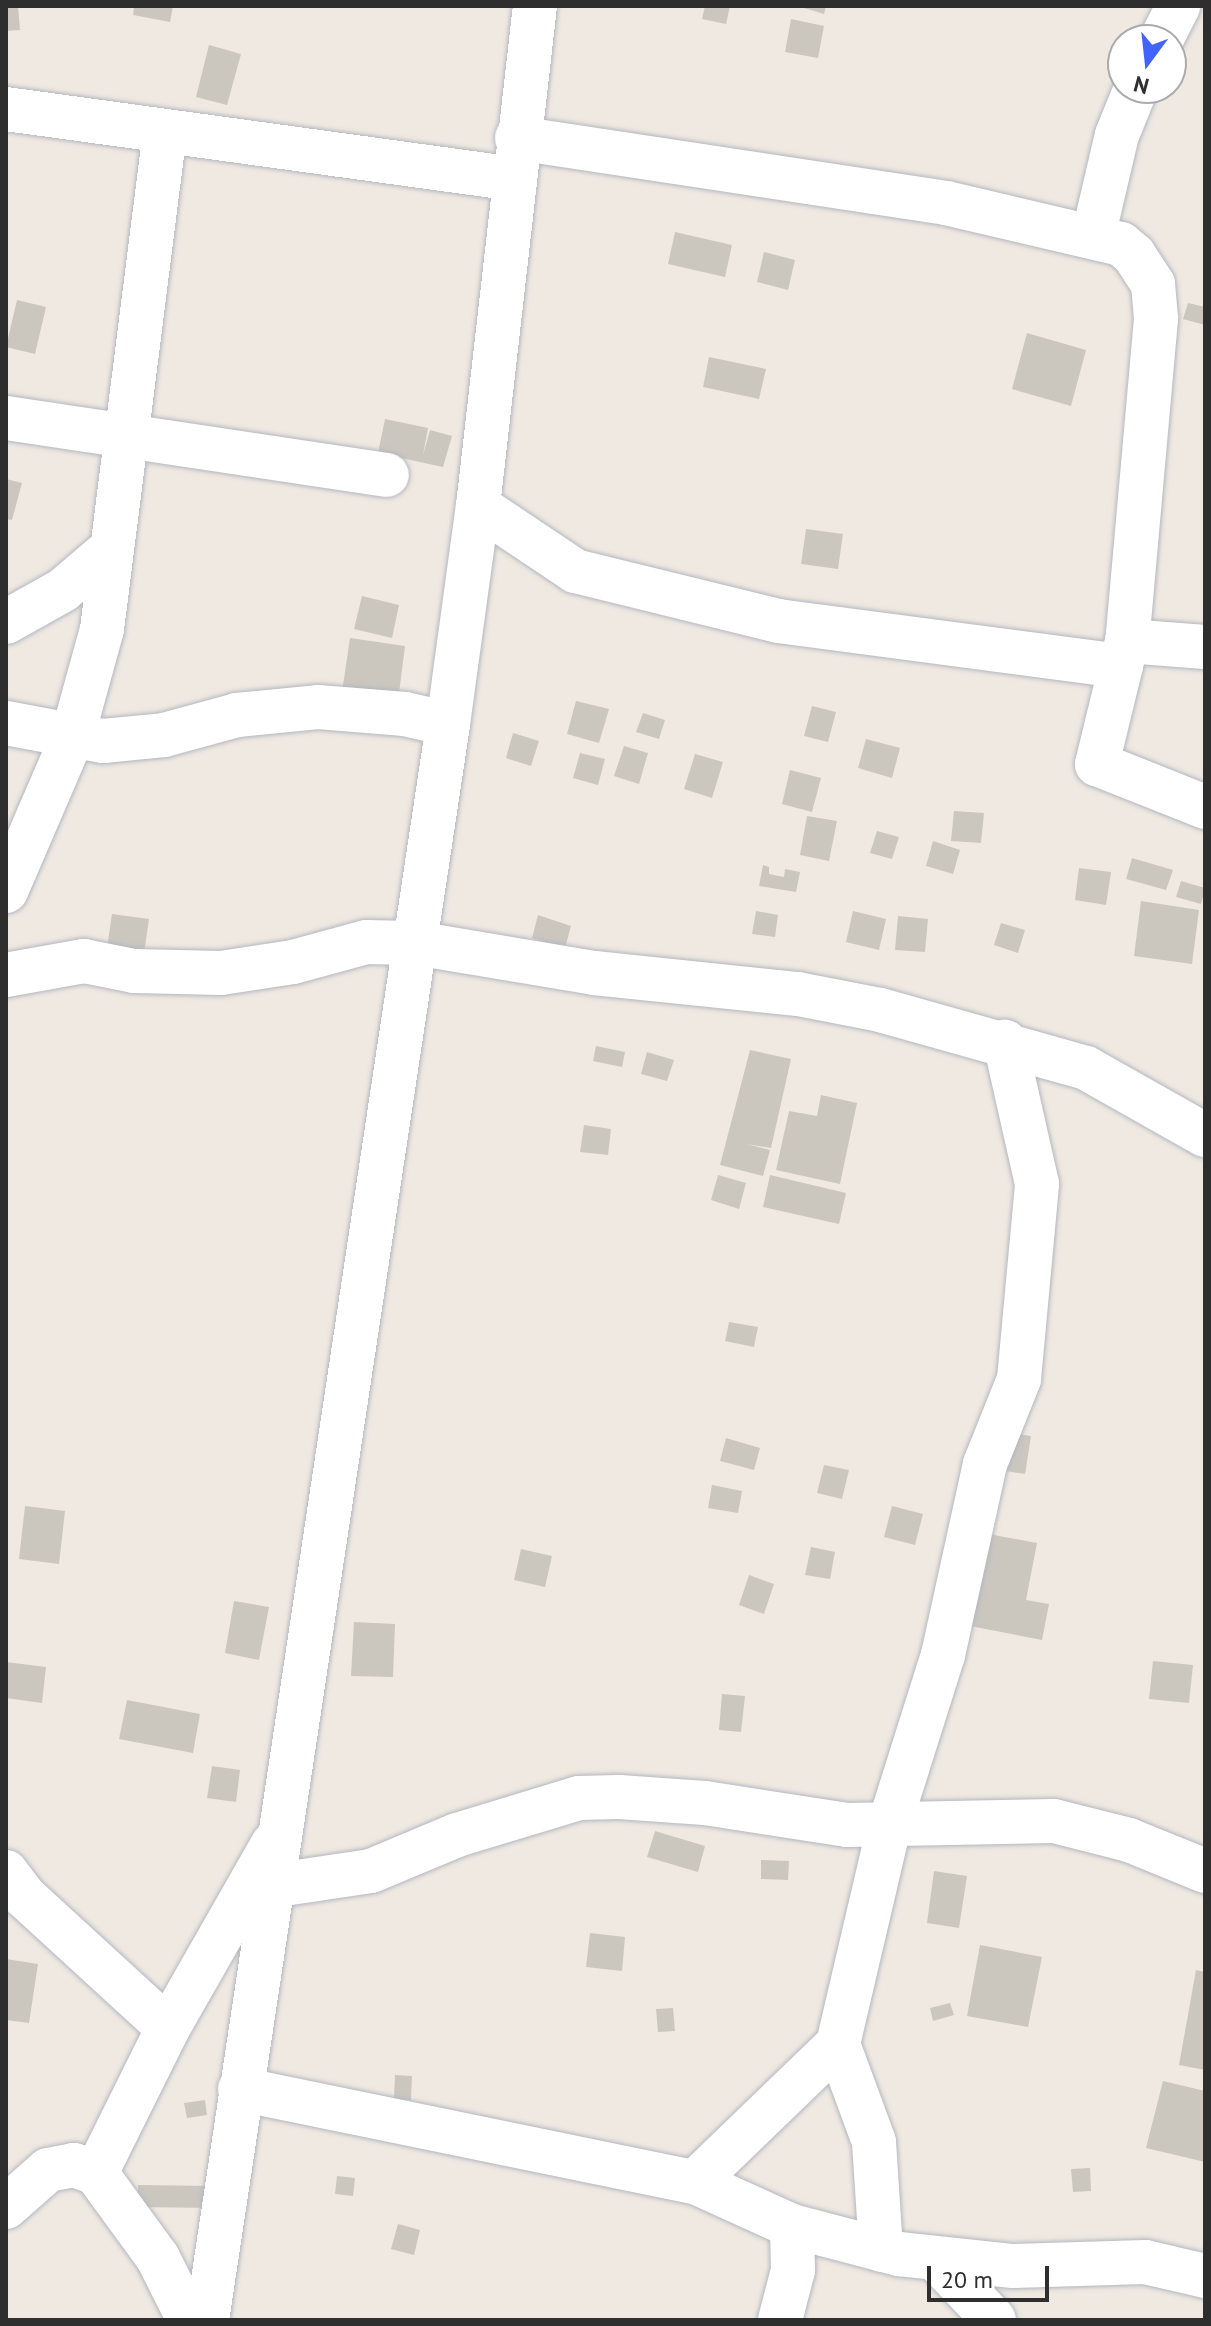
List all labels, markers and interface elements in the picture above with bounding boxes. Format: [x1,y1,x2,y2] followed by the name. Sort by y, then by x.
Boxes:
[1107,24,1187,104] north arrow
[1131,70,1152,101] text: N
[931,2250,1053,2300] scale bar
[941,2264,993,2295] text: 20 m

